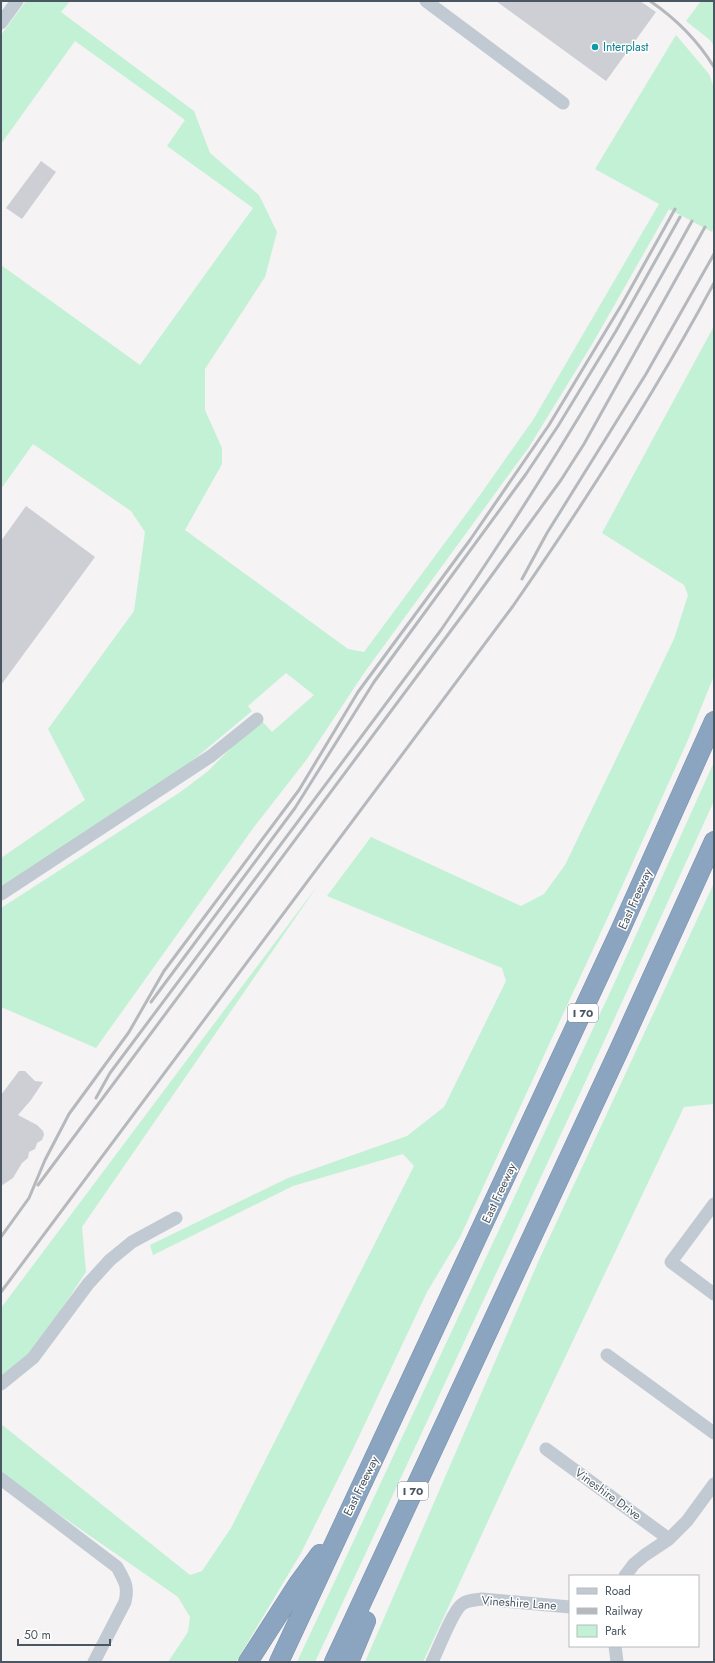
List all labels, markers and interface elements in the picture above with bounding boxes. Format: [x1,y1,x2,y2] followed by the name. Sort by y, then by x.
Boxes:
[603,38,649,56] place label: Interplast
[590,42,600,52] marker: Interplast
[614,865,657,932] street label: East Freeway
[568,1004,598,1022] road number: I 70
[477,1159,521,1226] street label: East Freeway
[339,1452,384,1519] street label: East Freeway
[571,1464,645,1524] street label: Vineshire Drive
[398,1482,428,1500] road number: I 70
[569,1575,699,1647] legend
[605,1582,631,1600] text: Road
[481,1591,557,1615] street label: Vineshire Lane
[605,1602,643,1620] text: Railway
[18,1621,110,1647] scale bar
[605,1622,627,1640] text: Park
[24,1626,51,1644] text: 50 m

